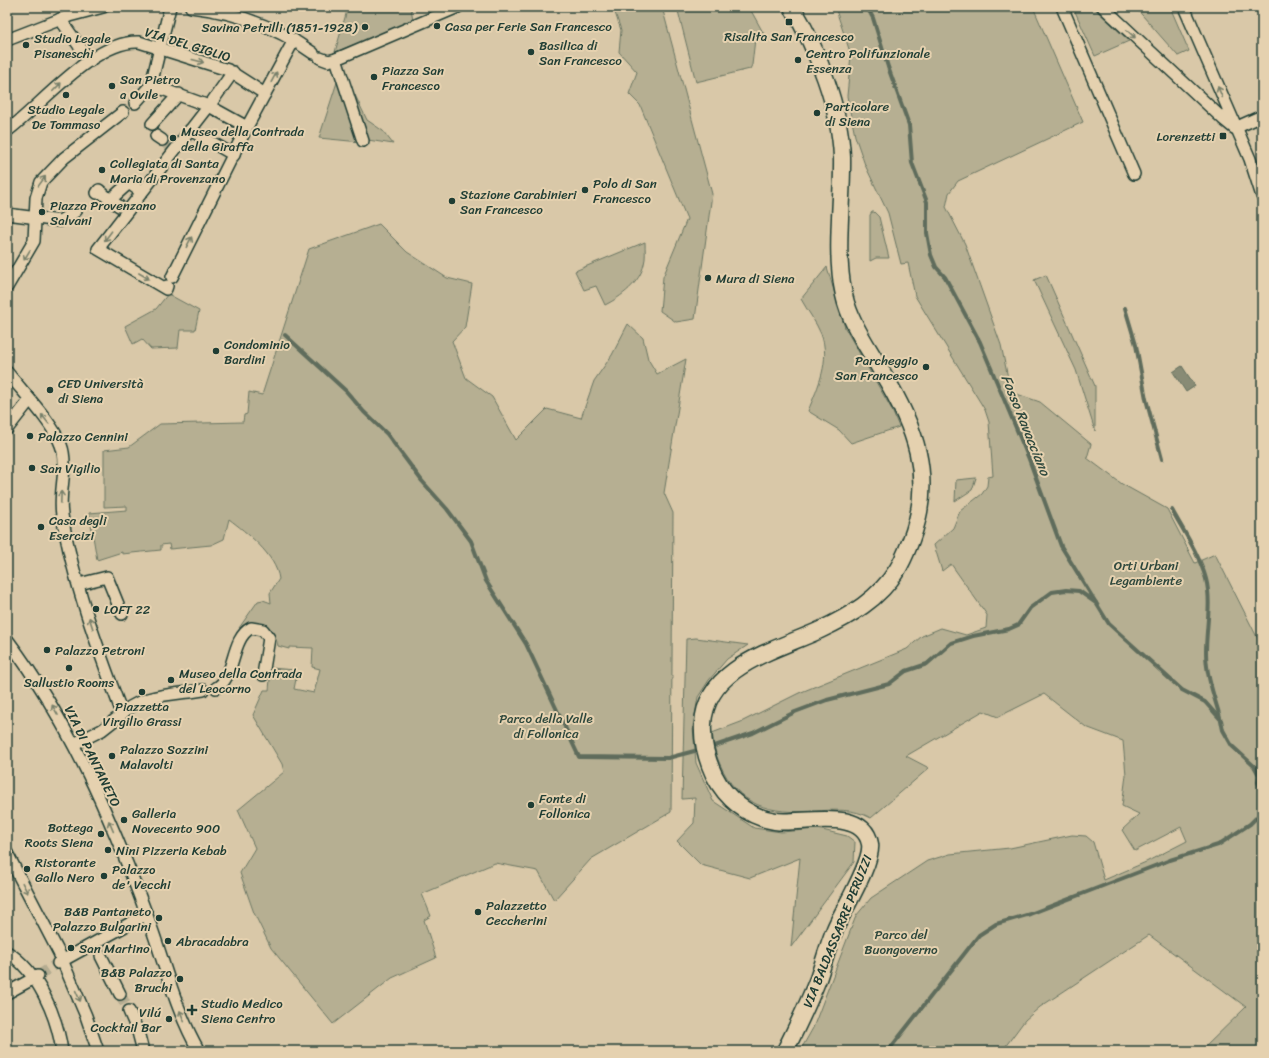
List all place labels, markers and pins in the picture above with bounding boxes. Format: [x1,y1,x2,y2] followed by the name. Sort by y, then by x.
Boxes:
[445,15,612,38] place label: Casa per Ferie San Francesco
[202,16,358,39] place label: Savina Petrilli (1851-1928)
[784,17,794,27] marker: Risalita San Francesco
[432,21,442,31] marker: Casa per Ferie San Francesco
[360,22,370,32] marker: Savina Petrilli (1851-1928)
[724,25,854,48] place label: Risalita San Francesco
[34,27,111,65] place label: Studio Legale Pisaneschi
[539,34,622,72] place label: Basilica di San Francesco
[21,40,31,50] marker: Studio Legale Pisaneschi
[806,42,930,80] place label: Centro Polifunzionale Essenza
[526,47,536,57] marker: Basilica di San Francesco
[793,55,803,65] marker: Centro Polifunzionale Essenza
[382,59,444,97] place label: Piazza San Francesco
[120,68,181,106] place label: San Pietro a Ovile
[369,72,379,82] marker: Piazza San Francesco
[107,81,117,91] marker: San Pietro a Ovile
[61,90,71,100] marker: Studio Legale De Tommaso
[825,95,889,133] place label: Particolare di Siena
[28,98,104,136] place label: Studio Legale De Tommaso
[812,108,822,118] marker: Particolare di Siena
[181,120,304,158] place label: Museo della Contrada della Giraffa
[1157,125,1215,148] place label: Lorenzetti
[1218,131,1228,141] marker: Lorenzetti
[168,133,178,143] marker: Museo della Contrada della Giraffa
[110,152,226,190] place label: Collegiata di Santa Maria di Provenzano
[97,165,107,175] marker: Collegiata di Santa Maria di Provenzano
[593,172,657,210] place label: Polo di San Francesco
[460,183,577,221] place label: Stazione Carabinieri San Francesco
[580,185,590,195] marker: Polo di San Francesco
[50,194,157,232] place label: Piazza Provenzano Salvani
[447,196,457,206] marker: Stazione Carabinieri San Francesco
[37,207,47,217] marker: Piazza Provenzano Salvani
[716,267,795,290] place label: Mura di Siena
[703,273,713,283] marker: Mura di Siena
[224,333,290,371] place label: Condominio Bardini
[211,346,221,356] marker: Condominio Bardini
[835,349,918,387] place label: Parcheggio San Francesco
[921,362,931,372] marker: Parcheggio San Francesco
[58,372,144,410] place label: CED Università di Siena
[45,385,55,395] marker: CED Università di Siena
[38,425,128,448] place label: Palazzo Cennini
[25,431,35,441] marker: Palazzo Cennini
[40,457,101,480] place label: San Vigilio
[27,463,37,473] marker: San Vigilio
[49,509,107,547] place label: Casa degli Esercizi
[36,522,46,532] marker: Casa degli Esercizi
[104,598,151,621] place label: LOFT 22
[91,604,101,614] marker: LOFT 22
[55,639,145,662] place label: Palazzo Petroni
[42,645,52,655] marker: Palazzo Petroni
[179,662,302,700] place label: Museo della Contrada del Leocorno
[64,663,74,673] marker: Sallustio Rooms
[24,671,114,694] place label: Sallustio Rooms
[166,675,176,685] marker: Museo della Contrada del Leocorno
[137,687,147,697] marker: Piazzetta Virgilio Grassi
[103,695,182,733] place label: Piazzetta Virgilio Grassi
[120,738,209,776] place label: Palazzo Sozzini Malavolti
[107,751,117,761] marker: Palazzo Sozzini Malavolti
[539,787,591,825] place label: Fonte di Follonica
[526,800,536,810] marker: Fonte di Follonica
[132,802,220,840] place label: Galleria Novecento 900
[119,815,129,825] marker: Galleria Novecento 900
[25,816,93,854] place label: Bottega Roots Siena
[96,829,106,839] marker: Bottega Roots Siena
[116,839,227,862] place label: Nini Pizzeria Kebab
[103,845,113,855] marker: Nini Pizzeria Kebab
[35,851,96,889] place label: Ristorante Gallo Nero
[112,858,171,896] place label: Palazzo de' Vecchi
[22,864,32,874] marker: Ristorante Gallo Nero
[99,871,109,881] marker: Palazzo de' Vecchi
[486,894,547,932] place label: Palazzetto Ceccherini
[53,900,151,938] place label: B&B Pantaneto Palazzo Bulgarini
[473,907,483,917] marker: Palazzetto Ceccherini
[154,913,164,923] marker: B&B Pantaneto Palazzo Bulgarini
[175,930,249,953] place label: Abracadabra
[163,936,173,946] marker: Abracadabra
[79,937,150,960] place label: San Martino
[66,943,76,953] marker: San Martino
[101,961,173,999] place label: B&B Palazzo Bruchi
[175,974,185,984] marker: B&B Palazzo Bruchi
[201,992,283,1030] place label: Studio Medico Siena Centro
[90,1001,162,1039] place label: Vilú Cocktail Bar
[186,1004,198,1016] marker: Studio Medico Siena Centro
[164,1014,174,1024] marker: Vilú Cocktail Bar

